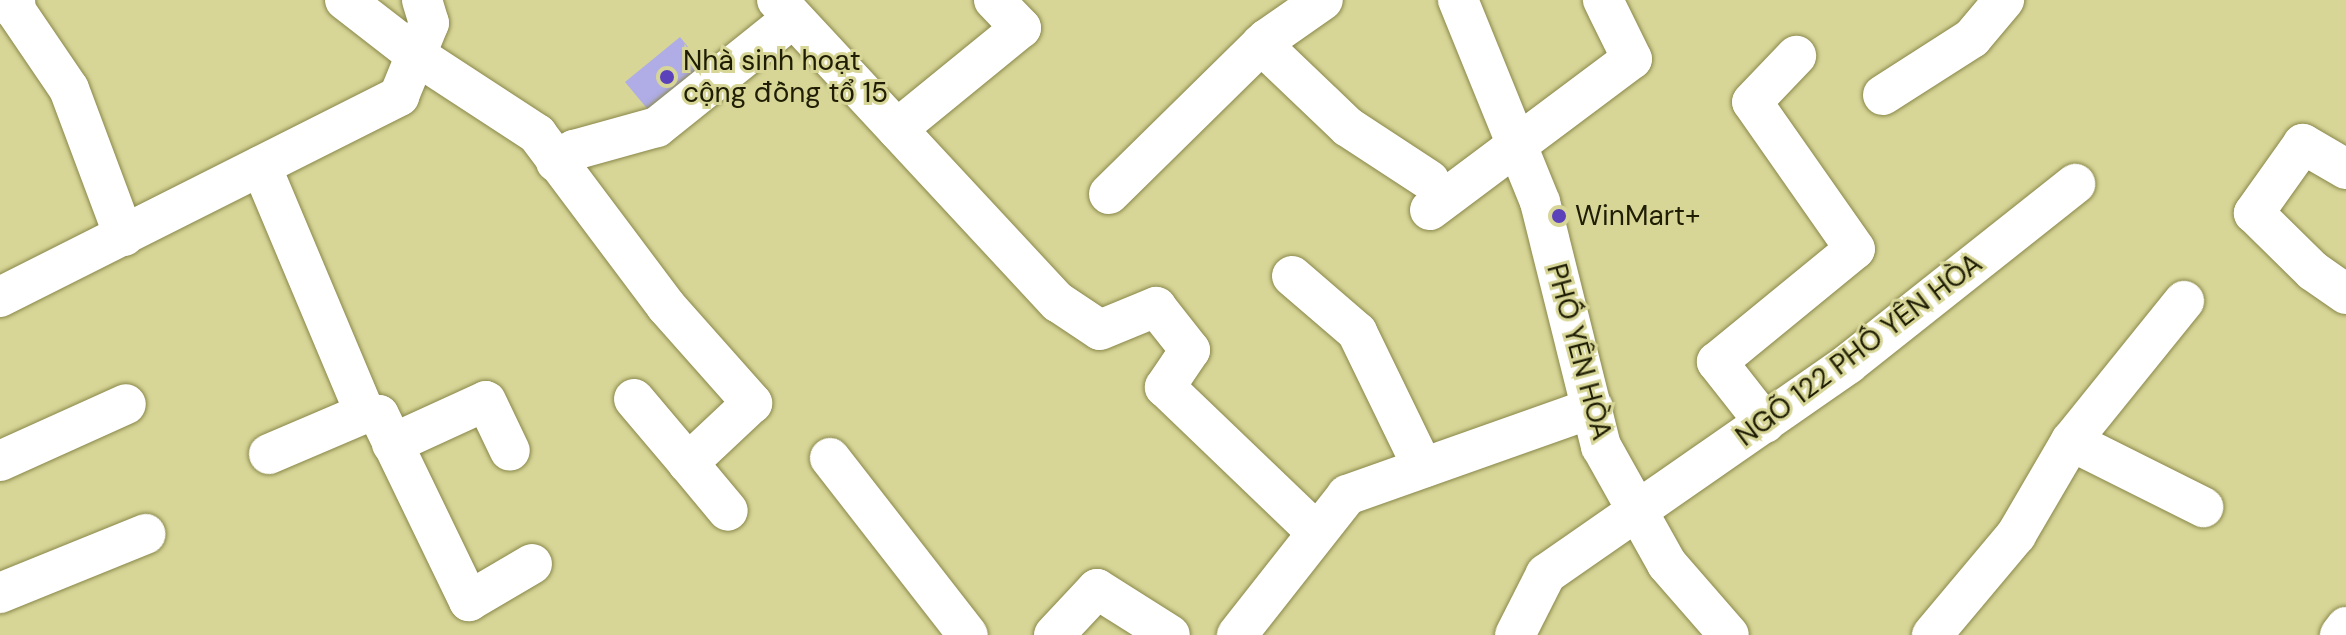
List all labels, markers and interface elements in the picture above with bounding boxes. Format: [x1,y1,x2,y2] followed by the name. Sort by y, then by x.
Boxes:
[683,44,888,110] place label: Nhà sinh hoạt cộng đồng tổ 15
[658,68,676,86] marker: Nhà sinh hoạt cộng đồng tổ 15
[1575,199,1700,233] place label: WinMart+
[1550,207,1568,225] marker: WinMart+
[1729,247,1989,453] street label: NGÕ 122 PHỐ YÊN HÒA
[1539,260,1619,444] street label: PHỐ YÊN HÒA

